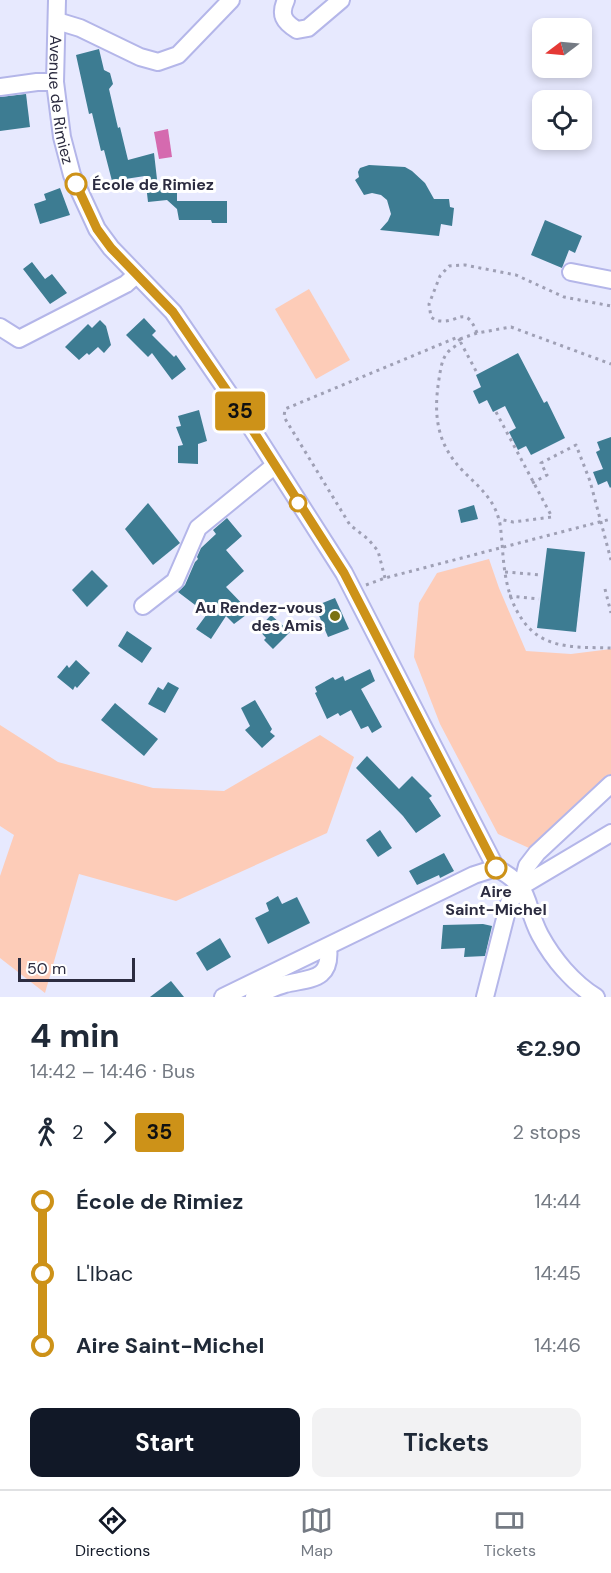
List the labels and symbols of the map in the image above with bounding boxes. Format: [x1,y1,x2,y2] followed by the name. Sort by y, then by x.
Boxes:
[532,18,592,78] north arrow
[44,35,79,166] street label: Avenue de Rimiez
[65,173,87,195] marker: École de Rimiez
[92,174,214,195] place label: École de Rimiez
[213,392,267,430] line badge: 35
[289,494,307,512] unlabelled marker
[195,597,323,636] place label: Au Rendez-vous des Amis
[328,609,342,623] marker: Au Rendez-vous des Amis
[485,857,507,879] marker: Aire Saint-Michel
[445,881,547,920] place label: Aire Saint-Michel
[18,955,135,983] scale bar

